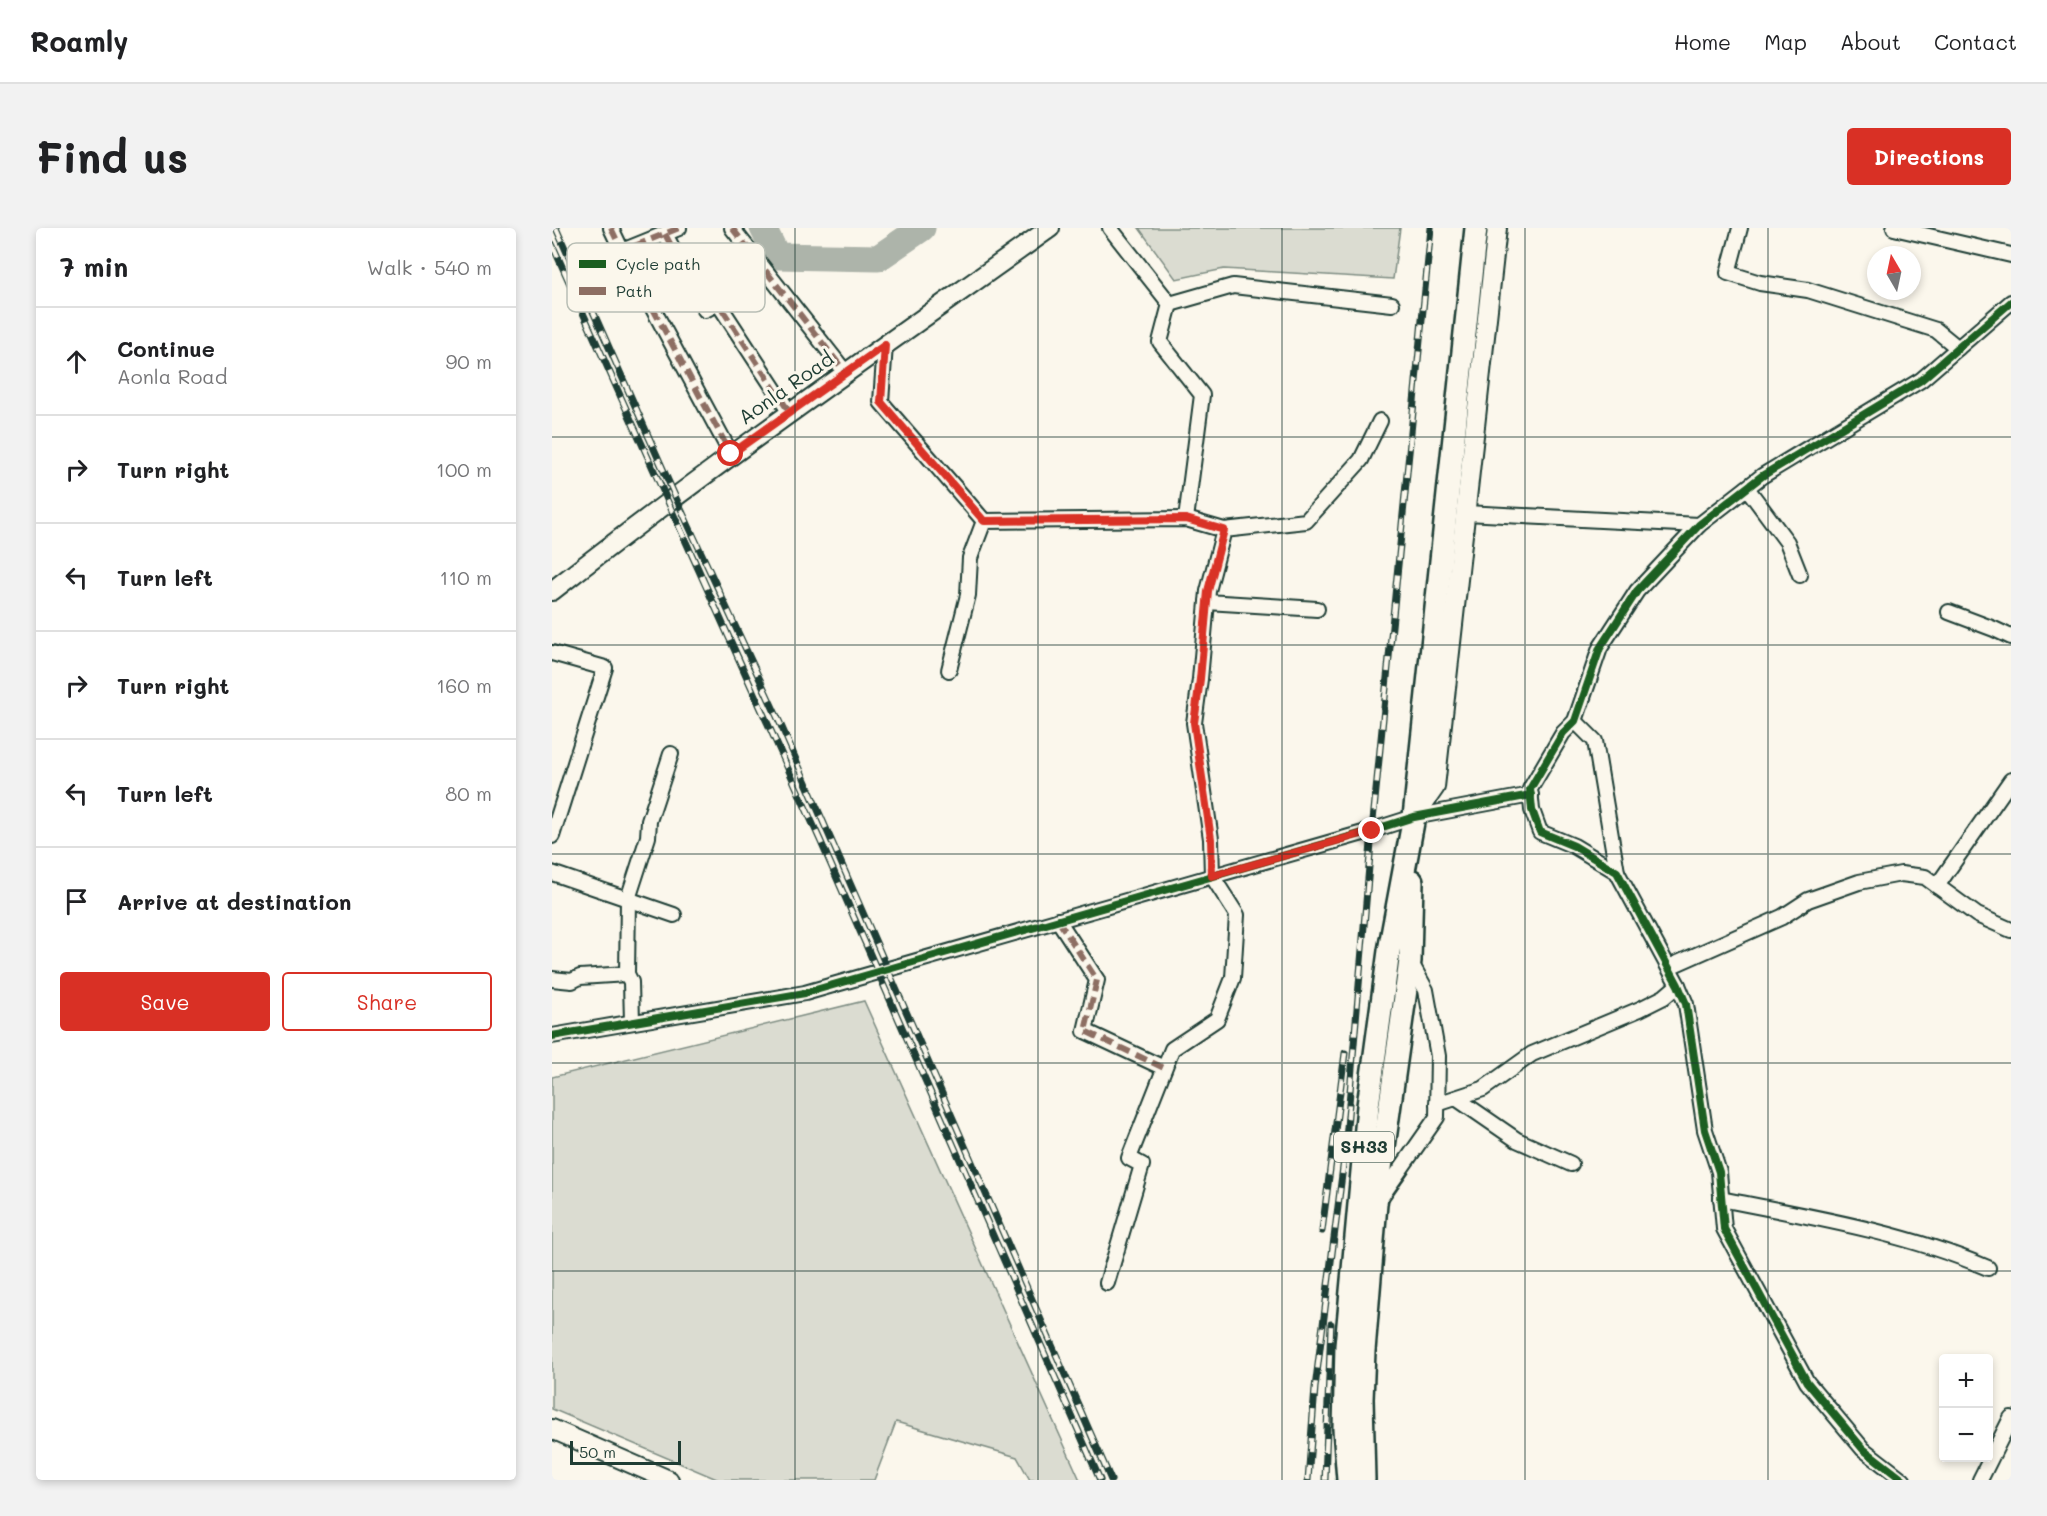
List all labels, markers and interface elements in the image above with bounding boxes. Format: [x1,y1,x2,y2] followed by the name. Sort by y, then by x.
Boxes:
[30,23,129,59] text: Roamly
[1674,28,1731,55] text: Home
[1764,28,1807,55] text: Map
[1840,28,1901,55] text: About
[1934,28,2017,55] text: Contact
[1847,128,2011,185] button: Directions
[36,129,188,184] text: Find us
[567,243,765,312] legend
[1867,246,1921,300] north arrow
[60,250,128,284] text: 7 min
[616,253,700,274] text: Cycle path
[367,254,492,280] text: Walk · 540 m
[616,280,652,301] text: Path
[117,334,215,363] text: Continue
[60,345,93,378] icon: ahead
[733,345,838,430] street label: Aonla Road
[446,348,492,374] text: 90 m
[117,363,227,389] text: Aonla Road
[717,440,743,466] route start
[60,453,93,486] icon: right
[117,455,229,484] text: Turn right
[436,456,492,482] text: 100 m
[60,561,93,594] icon: left
[117,563,213,592] text: Turn left
[439,564,492,590] text: 110 m
[60,669,93,702] icon: right
[117,671,229,700] text: Turn right
[436,672,492,698] text: 160 m
[60,777,93,810] icon: left
[117,779,213,808] text: Turn left
[445,780,492,806] text: 80 m
[1358,817,1384,843] route end
[60,885,93,918] icon: arrive
[117,887,352,916] text: Arrive at destination
[60,972,270,1031] button: Save
[282,972,492,1031] button: Share
[1334,1132,1394,1162] road number: SH33
[1939,1354,1993,1462] map controls
[1939,1354,1993,1408] button: +
[1939,1408,1993,1462] button: −
[570,1438,681,1466] scale bar
[579,1441,616,1462] text: 50 m

